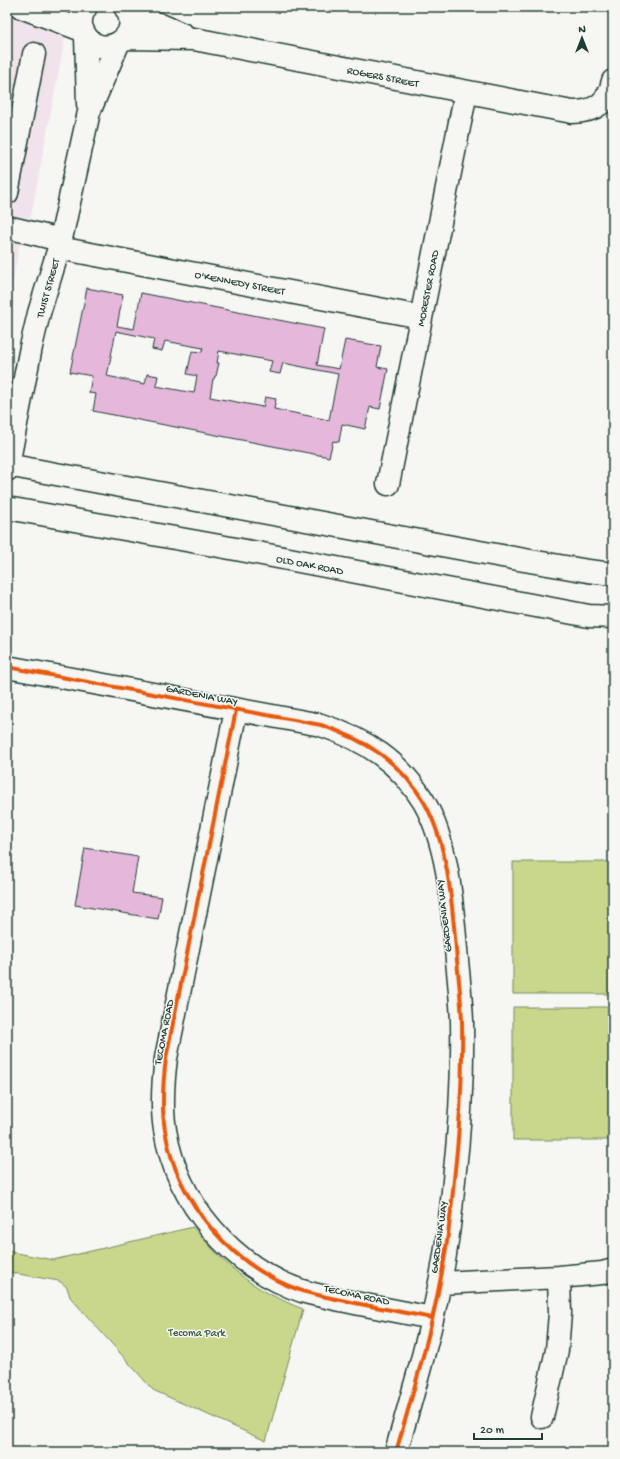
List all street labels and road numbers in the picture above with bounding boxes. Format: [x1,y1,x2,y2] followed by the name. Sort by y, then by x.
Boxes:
[346,65,420,91] street label: ROGERS STREET
[416,248,442,328] street label: MORESTER ROAD
[34,257,63,321] street label: TWIST STREET
[194,269,286,299] street label: O'KENNEDY STREET
[275,554,345,579] street label: OLD OAK ROAD
[165,683,239,709] street label: GARDENIA WAY
[435,879,455,953] street label: GARDENIA WAY
[153,998,177,1067] street label: TECOMA ROAD
[429,1200,451,1274] street label: GARDENIA WAY
[322,1283,391,1309] street label: TECOMA ROAD

